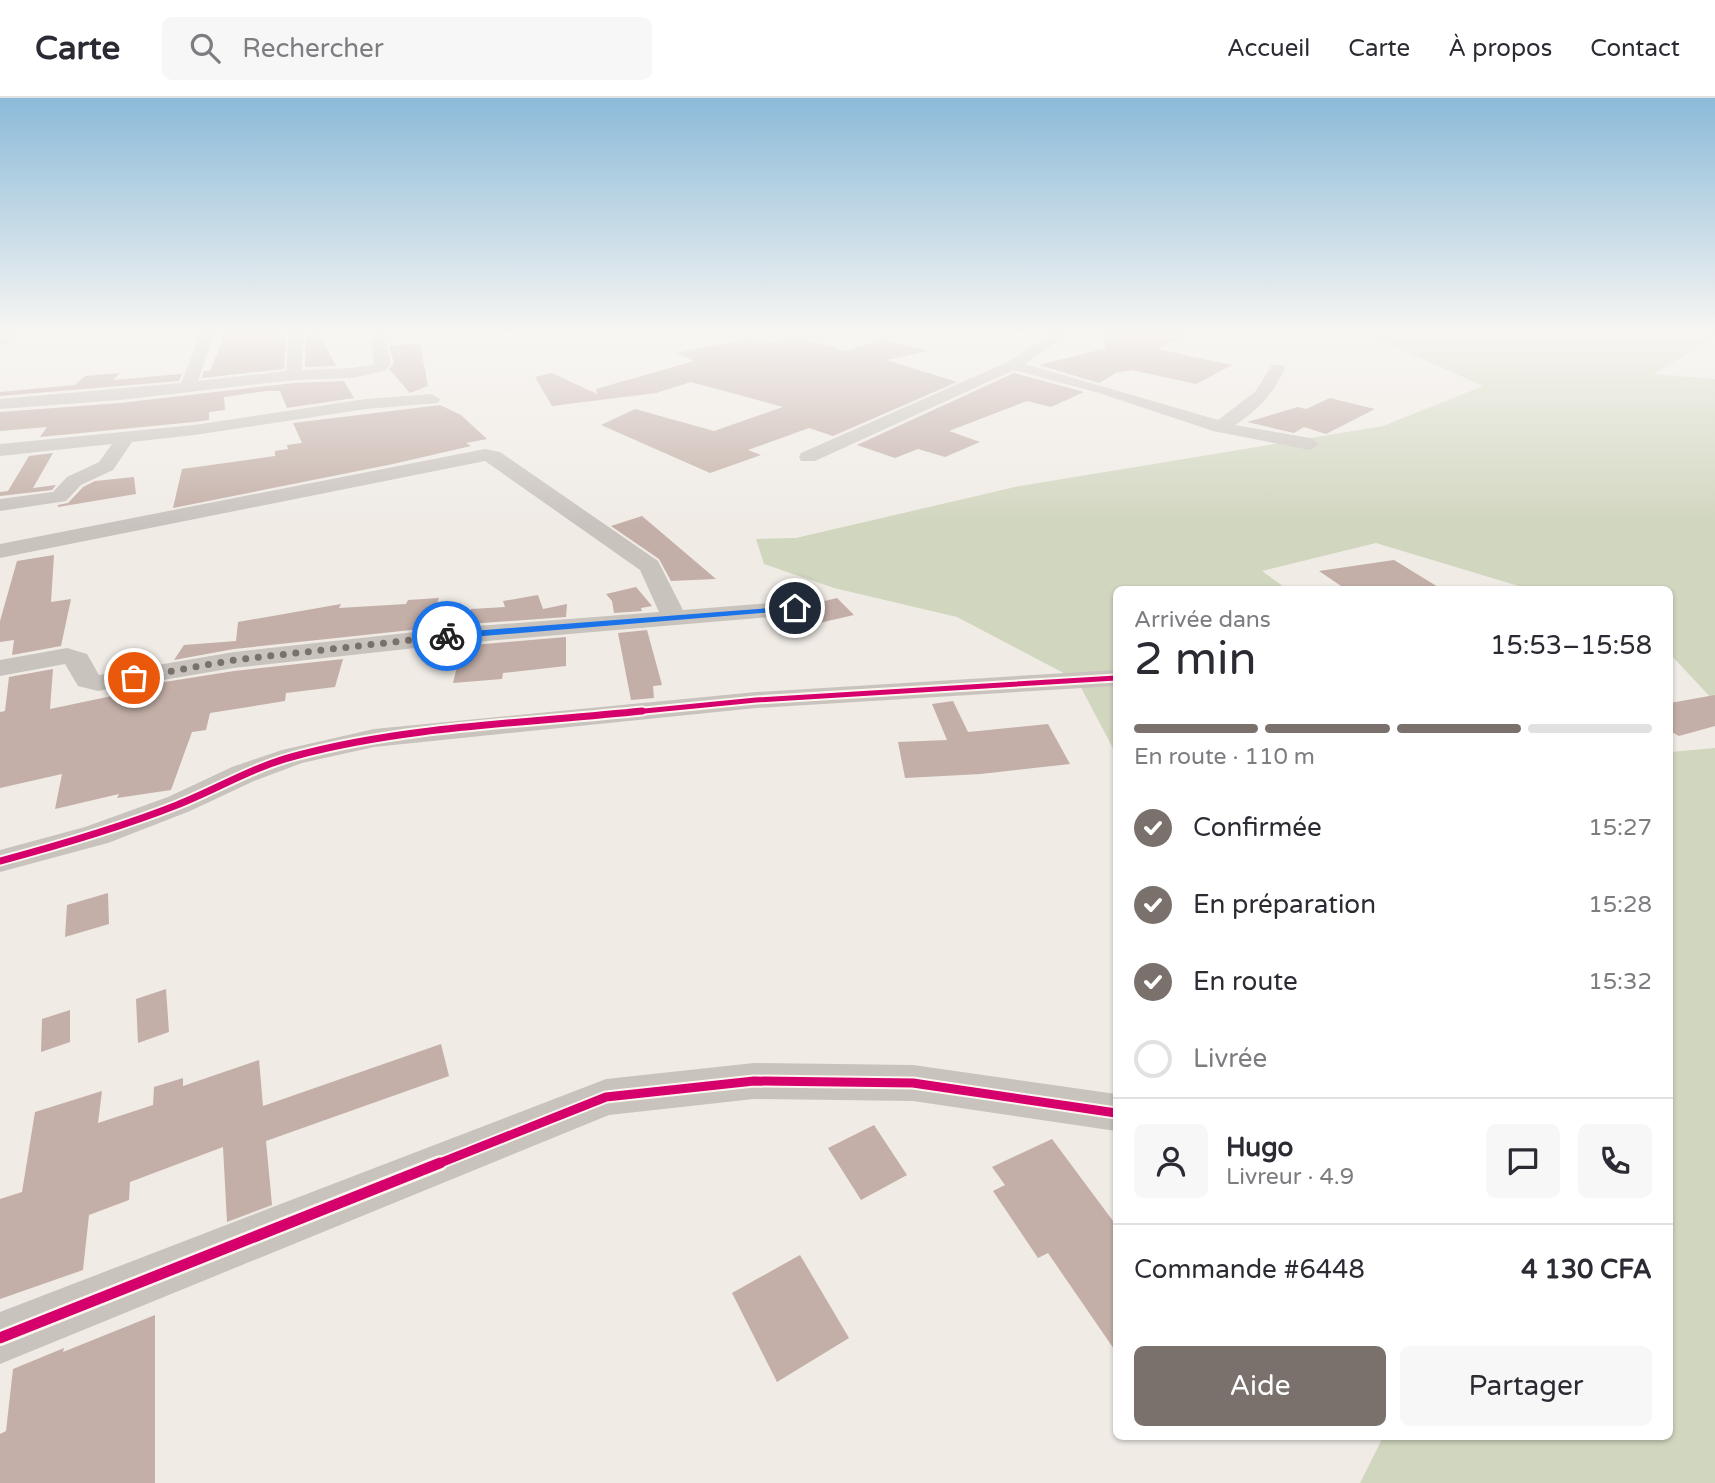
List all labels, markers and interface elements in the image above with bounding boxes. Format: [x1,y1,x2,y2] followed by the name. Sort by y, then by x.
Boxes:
[162,17,652,80] search box
[35,29,120,68] text: Carte
[186,29,224,67] icon: search
[242,33,384,64] text: Rechercher
[1227,34,1310,63] text: Accueil
[1348,34,1410,63] text: Carte
[1448,34,1552,63] text: À propos
[1590,34,1680,63] text: Contact
[765,578,825,638] pin
[776,589,814,627] icon: home
[412,601,482,671] courier
[1134,606,1271,634] text: Arrivée dans
[428,617,466,655] icon: bike
[1490,630,1652,661] text: 15:53–15:58
[1134,632,1257,687] text: 2 min
[104,648,164,708] pin
[115,659,153,697] icon: bag
[1134,743,1315,771] text: En route · 110 m
[1134,809,1172,847] icon: check
[1193,812,1322,843] text: Confirmée
[1588,814,1652,842] text: 15:27
[1134,886,1172,924] icon: check
[1193,889,1376,920] text: En préparation
[1588,891,1652,919] text: 15:28
[1134,963,1172,1001] icon: check
[1193,966,1298,997] text: En route
[1588,968,1652,996] text: 15:32
[1193,1043,1267,1074] text: Livrée
[1134,1124,1208,1198] button: person
[1486,1124,1560,1198] button: chat
[1578,1124,1652,1198] button: phone
[1226,1132,1293,1163] text: Hugo
[1226,1163,1354,1191] text: Livreur · 4.9
[1134,1254,1365,1285] text: Commande #6448
[1521,1254,1652,1285] text: 4 130 CFA
[1134,1346,1386,1426] button: Aide
[1400,1346,1652,1426] button: Partager

